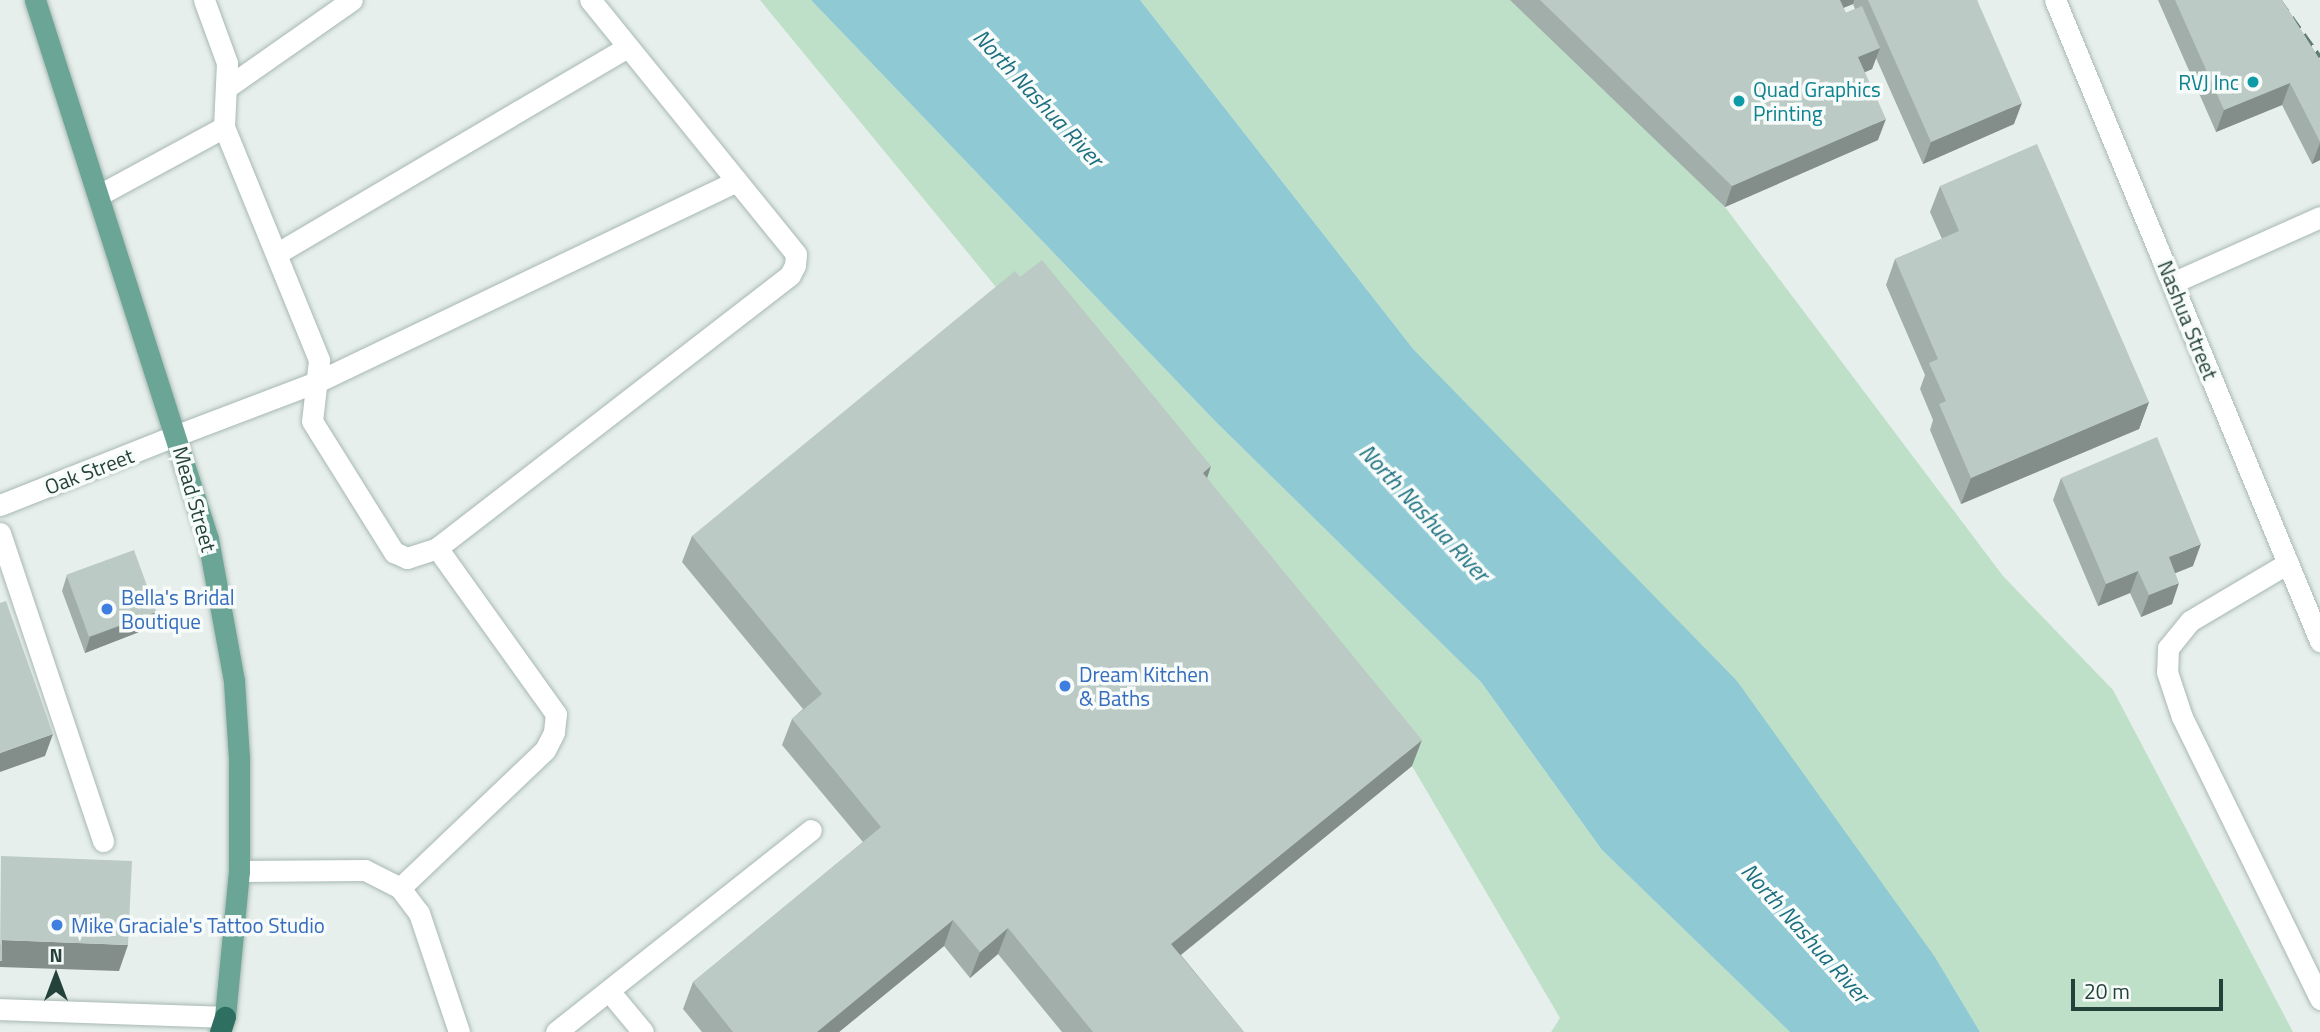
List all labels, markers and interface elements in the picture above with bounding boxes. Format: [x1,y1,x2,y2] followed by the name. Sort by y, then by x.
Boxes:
[967,24,1109,172] water label: North Nashua River
[2178,69,2239,95] place label: RVJ Inc
[2245,74,2261,90] marker: RVJ Inc
[1753,76,1881,126] place label: Quad Graphics Printing
[1731,93,1747,109] marker: Quad Graphics Printing
[2153,257,2223,383] street label: Nashua Street
[1353,439,1495,587] water label: North Nashua River
[41,443,137,499] street label: Oak Street
[168,443,222,555] street label: Mead Street
[121,584,235,634] place label: Bella's Bridal Boutique
[99,601,115,617] marker: Bella's Bridal Boutique
[1079,661,1209,711] place label: Dream Kitchen & Baths
[1057,678,1073,694] marker: Dream Kitchen & Baths
[1735,858,1875,1008] water label: North Nashua River
[71,912,325,938] place label: Mike Graciale's Tattoo Studio
[49,917,65,933] marker: Mike Graciale's Tattoo Studio
[49,940,63,969] text: N
[21,941,91,1011] north arrow
[2075,965,2227,1009] scale bar
[2084,975,2130,1007] text: 20 m

